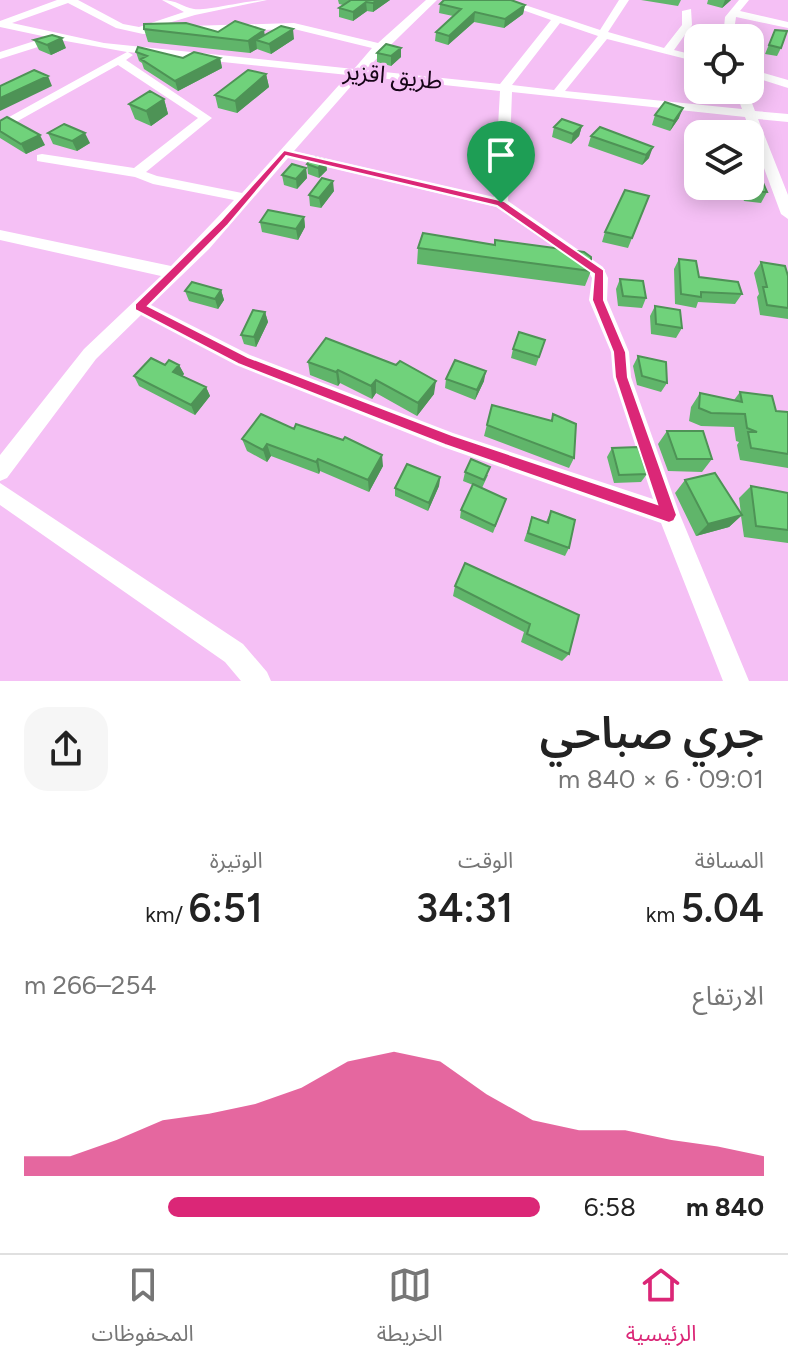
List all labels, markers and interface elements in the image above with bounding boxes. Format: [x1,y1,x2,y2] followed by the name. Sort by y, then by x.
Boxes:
[684,24,764,200] map controls
[684,24,764,104] button: locate
[341,56,444,96] street label: طريق اقزير
[684,120,764,200] button: layers
[467,121,535,203] pin
[479,133,523,177] icon: arrive
[540,706,764,759] text: جري صباحي
[24,707,108,791] button: share
[558,763,764,795] text: 09:01 · 6 × 840 m
[210,847,263,874] text: الوتيرة
[458,847,513,874] text: الوقت
[695,847,764,874] text: المسافة
[189,884,263,932] text: 6:51
[416,884,513,932] text: 34:31
[681,884,764,932] text: 5.04
[145,901,189,928] text: /km
[646,901,681,928] text: km
[24,969,157,1001] text: 254–266 m
[693,980,764,1012] text: الارتفاع
[584,1191,636,1223] text: 6:58
[686,1191,764,1223] text: 840 m
[92,1263,194,1357] tab: المحفوظات
[377,1263,443,1357] tab: الخريطة
[626,1263,696,1357] tab: الرئيسية

